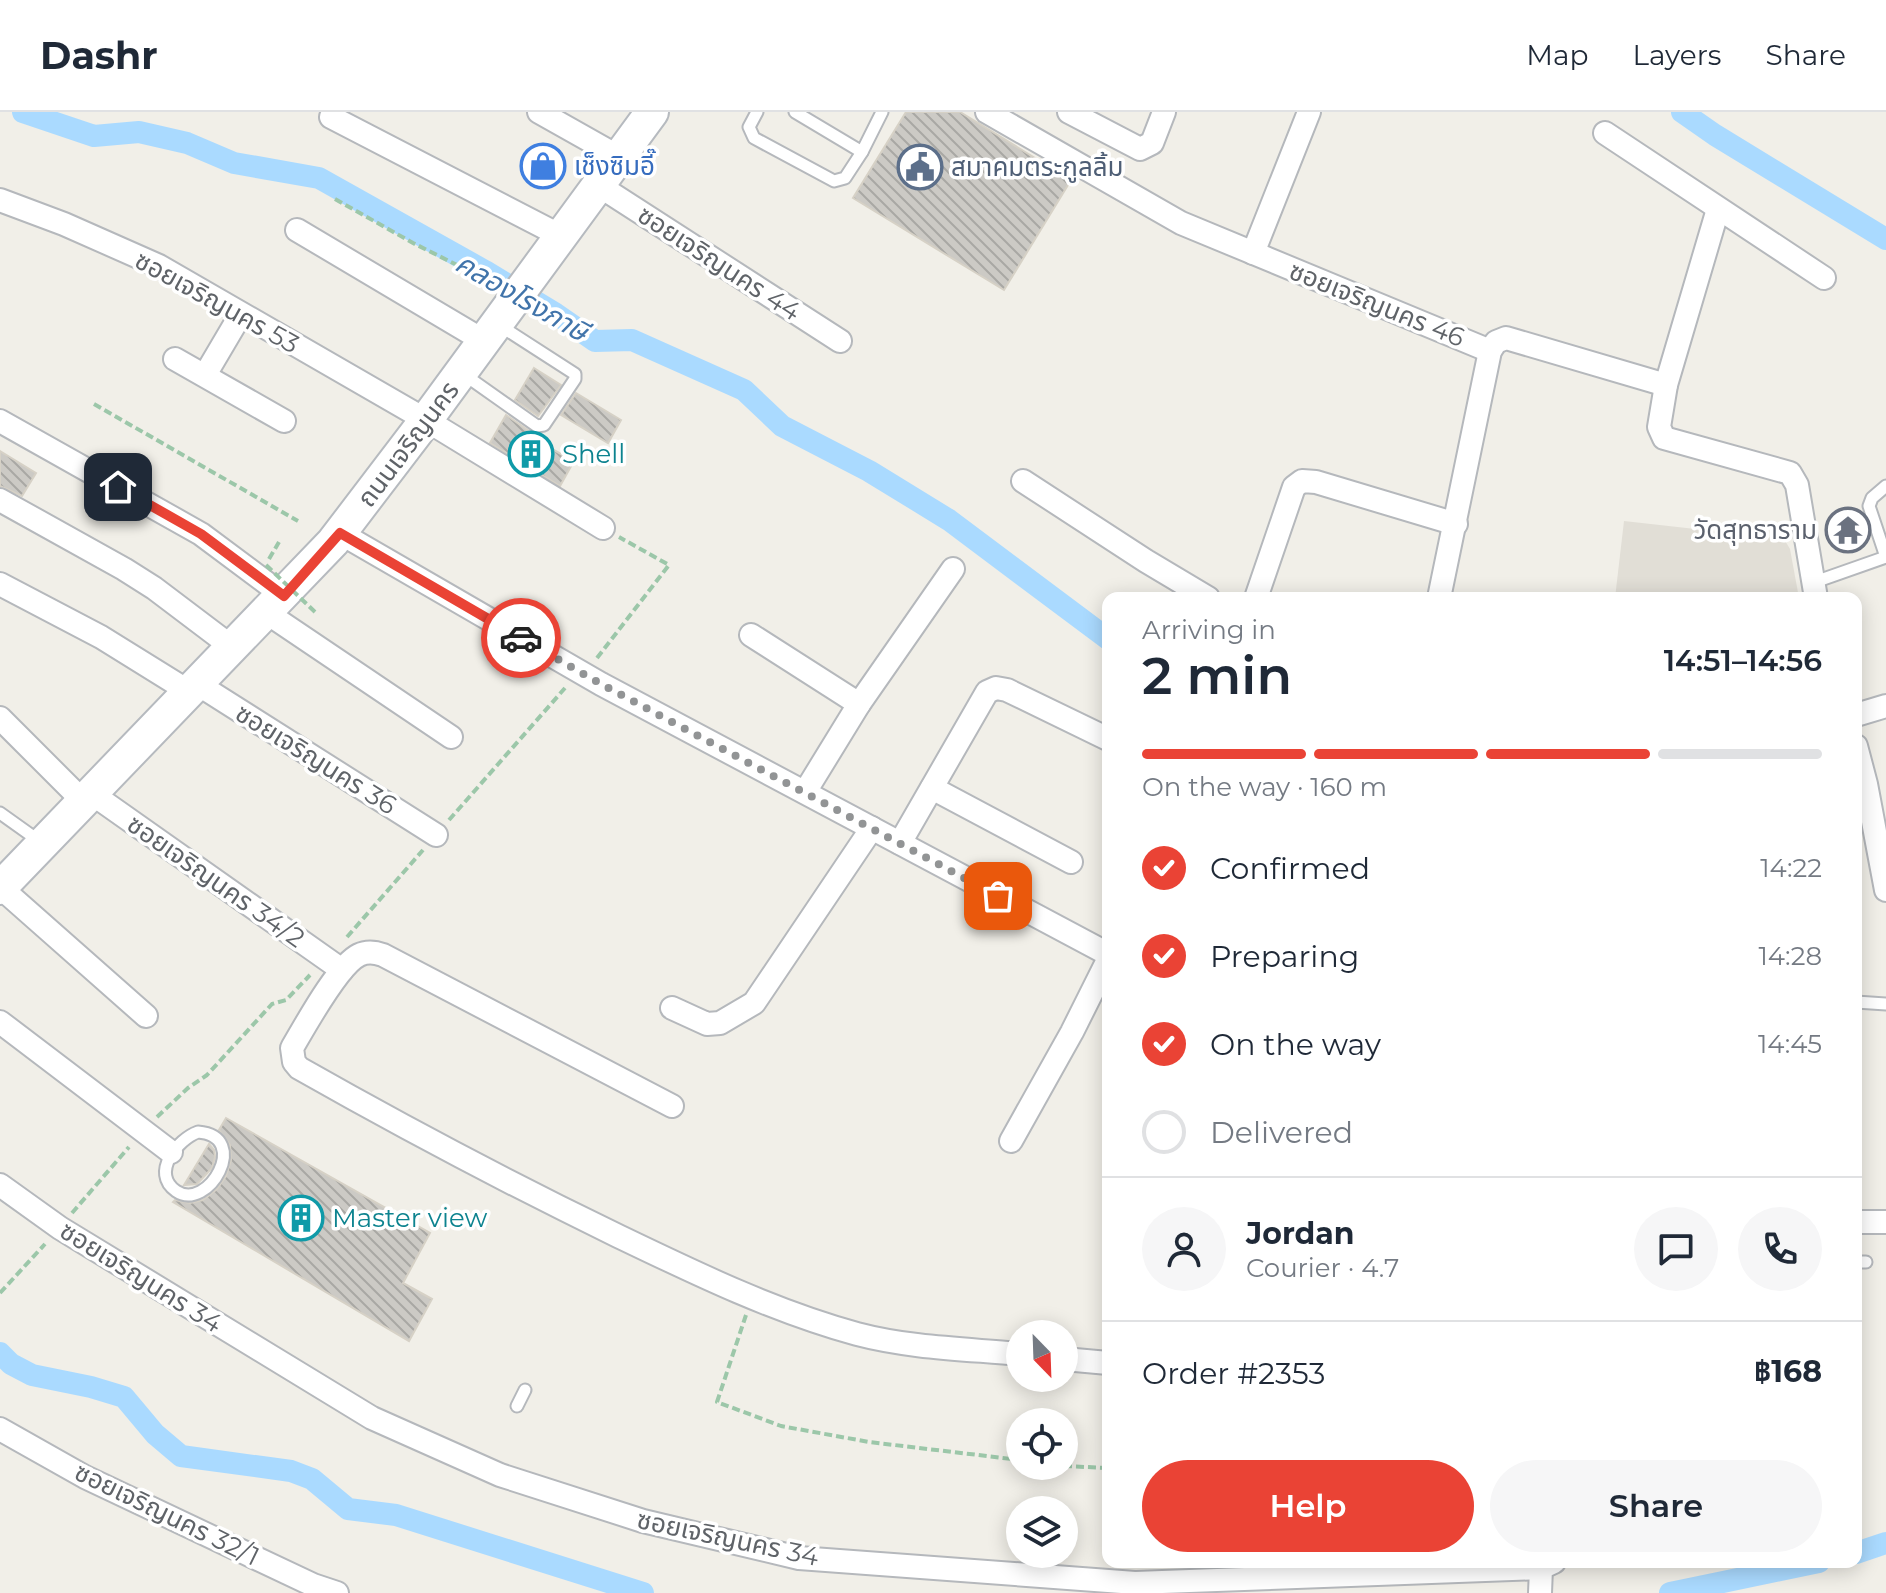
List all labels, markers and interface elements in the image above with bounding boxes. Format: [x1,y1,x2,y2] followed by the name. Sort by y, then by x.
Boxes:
[40,32,158,79] text: Dashr
[1526,38,1589,72] text: Map
[1633,38,1722,72] text: Layers
[1766,38,1846,72] text: Share
[519,142,567,190] shop icon: เช็งซิมอี๊
[896,143,944,191] public building icon: สมาคมตระกูลลิ้ม
[574,148,657,182] place label: เช็งซิมอี๊
[951,151,1124,183] place label: สมาคมตระกูลลิ้ม
[632,198,806,328] street label: ซอยเจริญนคร 44
[129,244,305,360] street label: ซอยเจริญนคร 53
[450,245,597,350] water label: คลองโรงภาษี
[1285,254,1470,354] street label: ซอยเจริญนคร 46
[350,375,466,513] street label: ถนนเจริญนคร
[507,430,555,478] building icon: Shell
[562,438,625,470] place label: Shell
[84,453,152,521] pin
[96,465,140,509] icon: home
[1824,506,1872,554] temple icon: วัดสุทธาราม
[1694,514,1817,546] place label: วัดสุทธาราม
[481,598,561,678] courier
[1142,614,1276,646] text: Arriving in
[499,616,543,660] icon: car
[1664,642,1822,679] text: 14:51–14:56
[1142,644,1292,707] text: 2 min
[230,697,403,821] street label: ซอยเจริญนคร 36
[1142,771,1387,803] text: On the way · 160 m
[121,808,311,954] street label: ซอยเจริญนคร 34/2
[1142,846,1186,890] icon: check
[1210,850,1370,887] text: Confirmed
[1760,852,1822,884] text: 14:22
[964,862,1032,930] pin
[976,874,1020,918] icon: bag
[1142,934,1186,978] icon: check
[1210,938,1359,975] text: Preparing
[1758,940,1822,972] text: 14:28
[1142,1022,1186,1066] icon: check
[1210,1026,1381,1063] text: On the way
[1758,1028,1822,1060] text: 14:45
[1210,1114,1353,1151] text: Delivered
[277,1194,325,1242] building icon: Master view
[332,1202,487,1234] place label: Master view
[1142,1207,1226,1291] button: person
[1634,1207,1718,1291] button: chat
[1738,1207,1822,1291] button: phone
[54,1214,228,1340] street label: ซอยเจริญนคร 34
[1246,1215,1355,1252] text: Jordan
[1246,1252,1399,1284] text: Courier · 4.7
[1006,1320,1078,1392] north arrow
[1006,1320,1078,1568] map controls
[1754,1353,1822,1390] text: ฿168
[1142,1355,1325,1392] text: Order #2353
[1006,1408,1078,1480] button: locate
[69,1455,265,1573] street label: ซอยเจริญนคร 32/1
[1142,1460,1474,1552] button: Help
[1490,1460,1822,1552] button: Share
[1006,1496,1078,1568] button: layers
[634,1503,822,1573] street label: ซอยเจริญนคร 34

